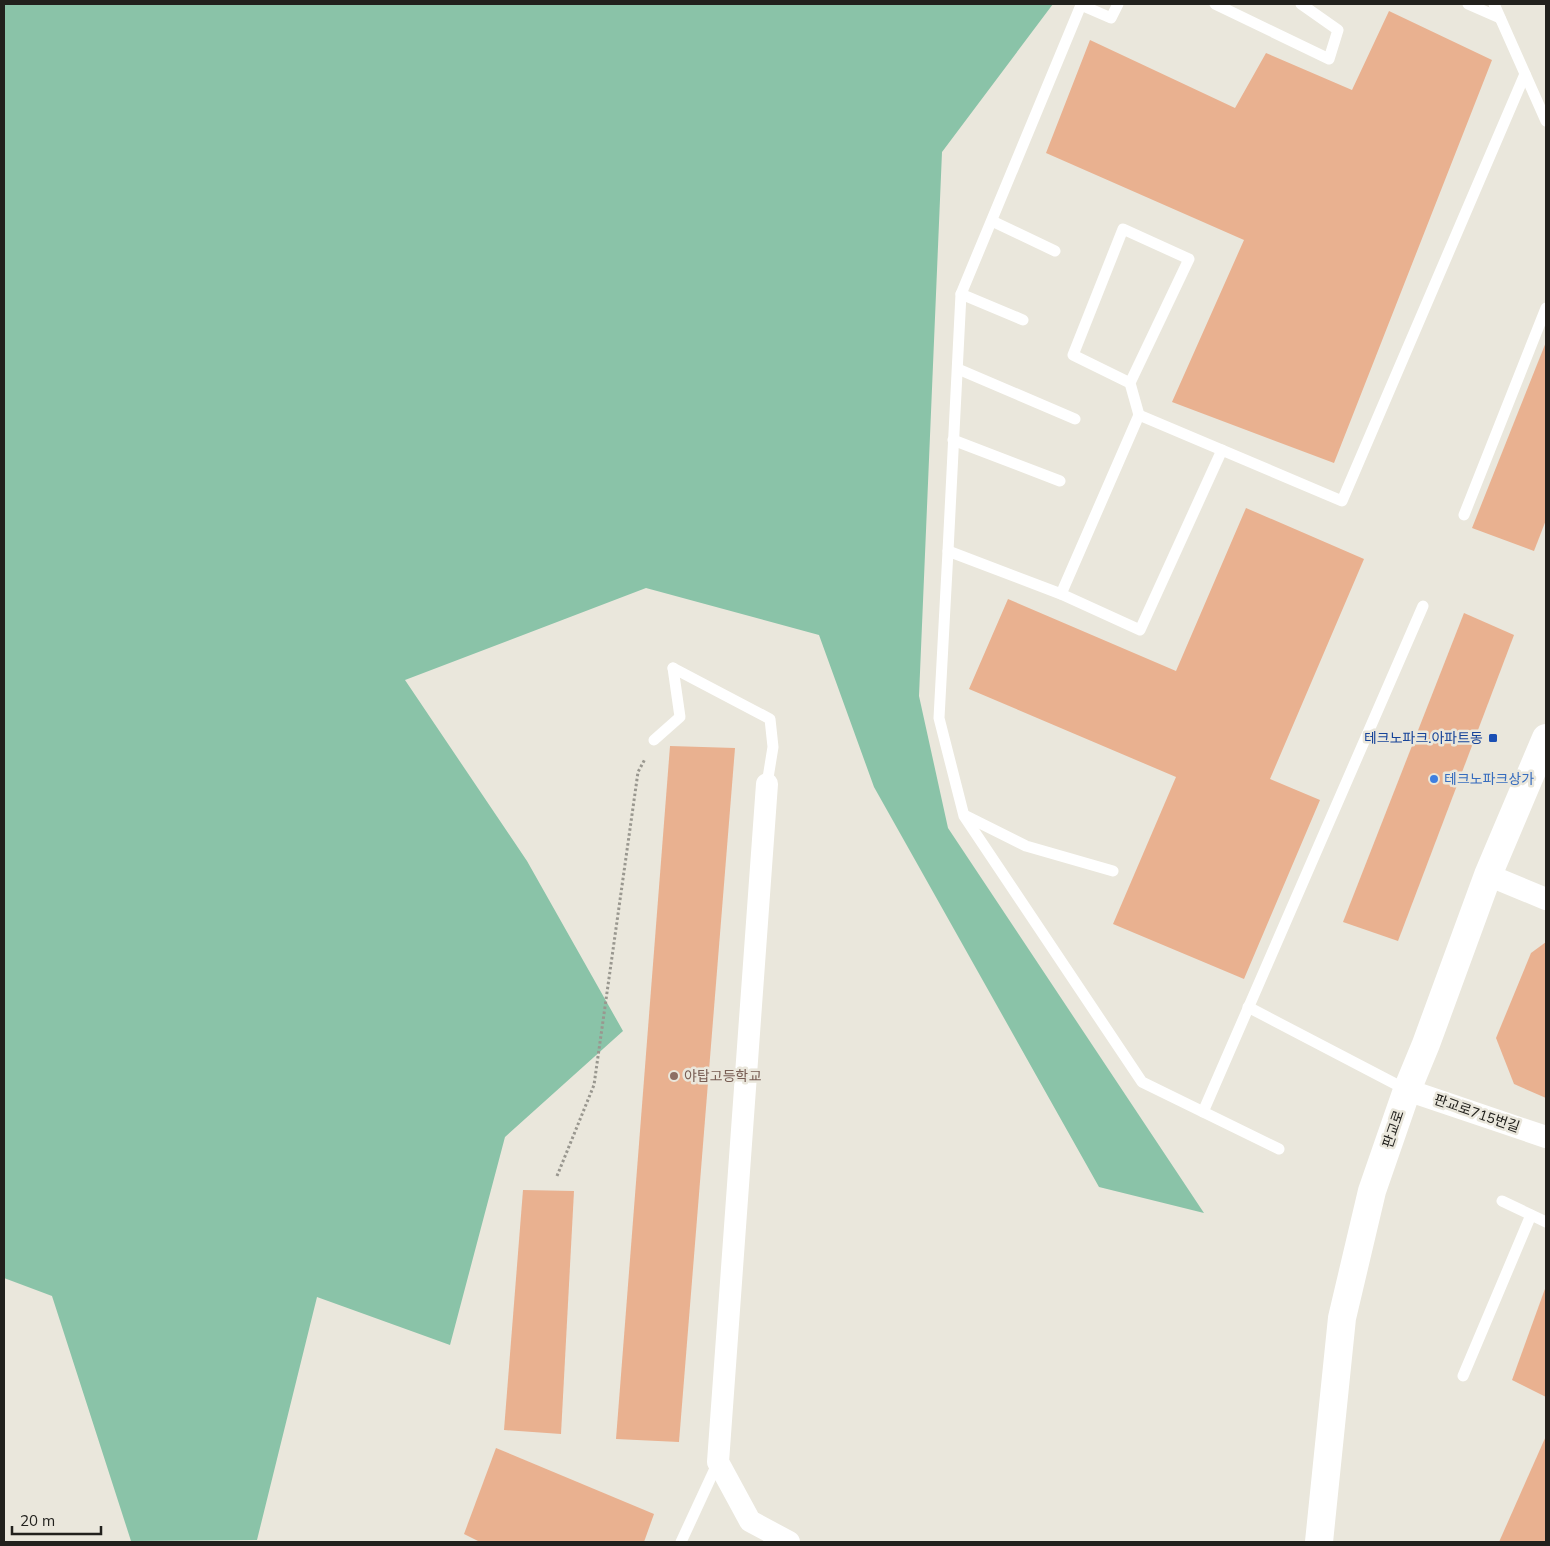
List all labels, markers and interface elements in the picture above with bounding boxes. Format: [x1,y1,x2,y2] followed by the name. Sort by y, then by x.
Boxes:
[1364,729,1483,747] place label: 테크노파크.아파트동
[1487,732,1499,744] marker: 테크노파크.아파트동
[1444,770,1534,788] place label: 테크노파크상가
[1428,773,1440,785] marker: 테크노파크상가
[684,1067,761,1085] place label: 야탑고등학교
[668,1070,680,1082] marker: 야탑고등학교
[1432,1090,1522,1136] street label: 판교로715번길
[1378,1108,1408,1150] street label: 판교로
[12,1504,101,1536] scale bar
[20,1511,55,1530] text: 20 m

